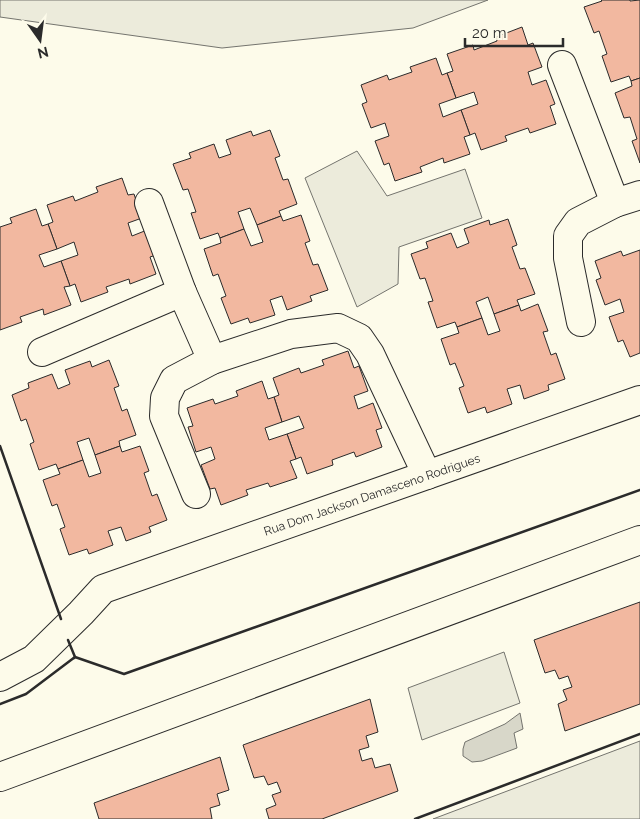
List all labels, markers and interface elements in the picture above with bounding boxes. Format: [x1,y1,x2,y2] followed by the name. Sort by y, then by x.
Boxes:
[15,15,65,65] north arrow
[465,15,562,47] scale bar
[472,24,507,42] text: 20 m
[36,44,50,62] text: N
[262,451,482,539] street label: Rua Dom Jackson Damasceno Rodrigues

